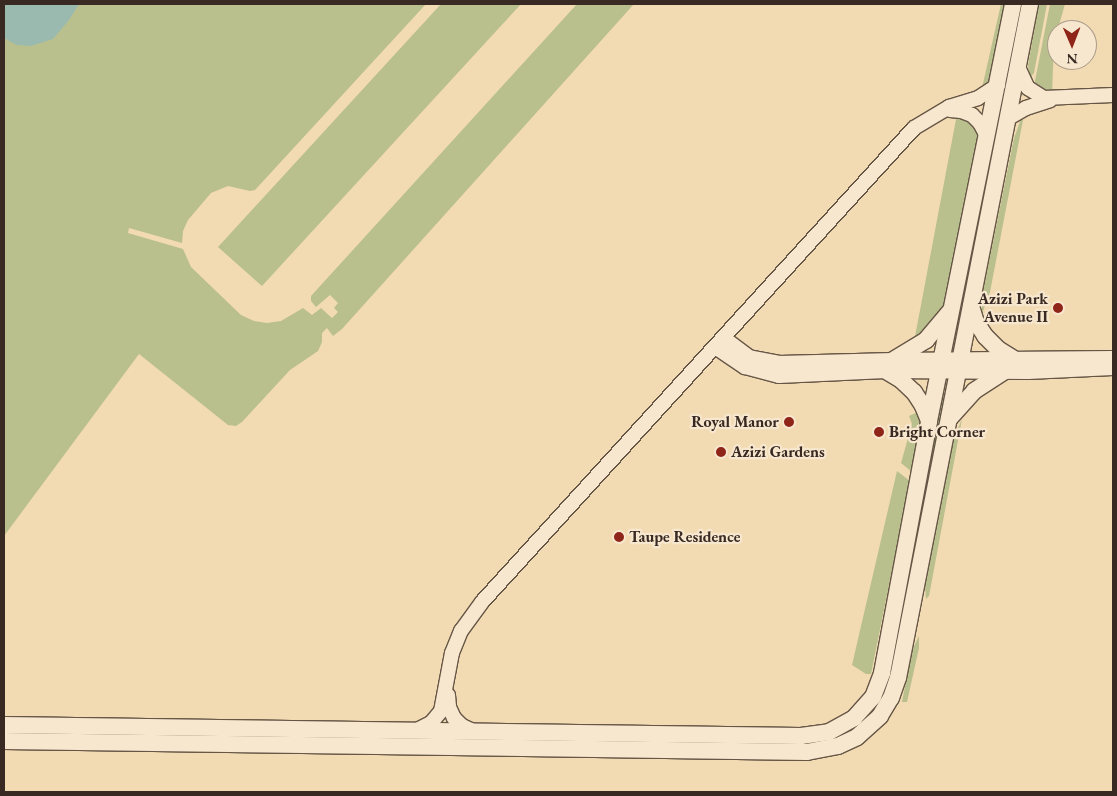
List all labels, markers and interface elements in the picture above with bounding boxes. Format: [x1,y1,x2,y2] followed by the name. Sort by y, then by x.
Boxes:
[1047,20,1097,70] north arrow
[1066,50,1078,68] text: N
[978,289,1048,327] place label: Azizi Park Avenue II
[1052,302,1064,314] marker: Azizi Park Avenue II
[691,412,779,432] place label: Royal Manor
[783,416,795,428] marker: Royal Manor
[889,422,985,442] place label: Bright Corner
[873,426,885,438] marker: Bright Corner
[731,442,825,462] place label: Azizi Gardens
[715,446,727,458] marker: Azizi Gardens
[629,527,740,547] place label: Taupe Residence
[613,531,625,543] marker: Taupe Residence

